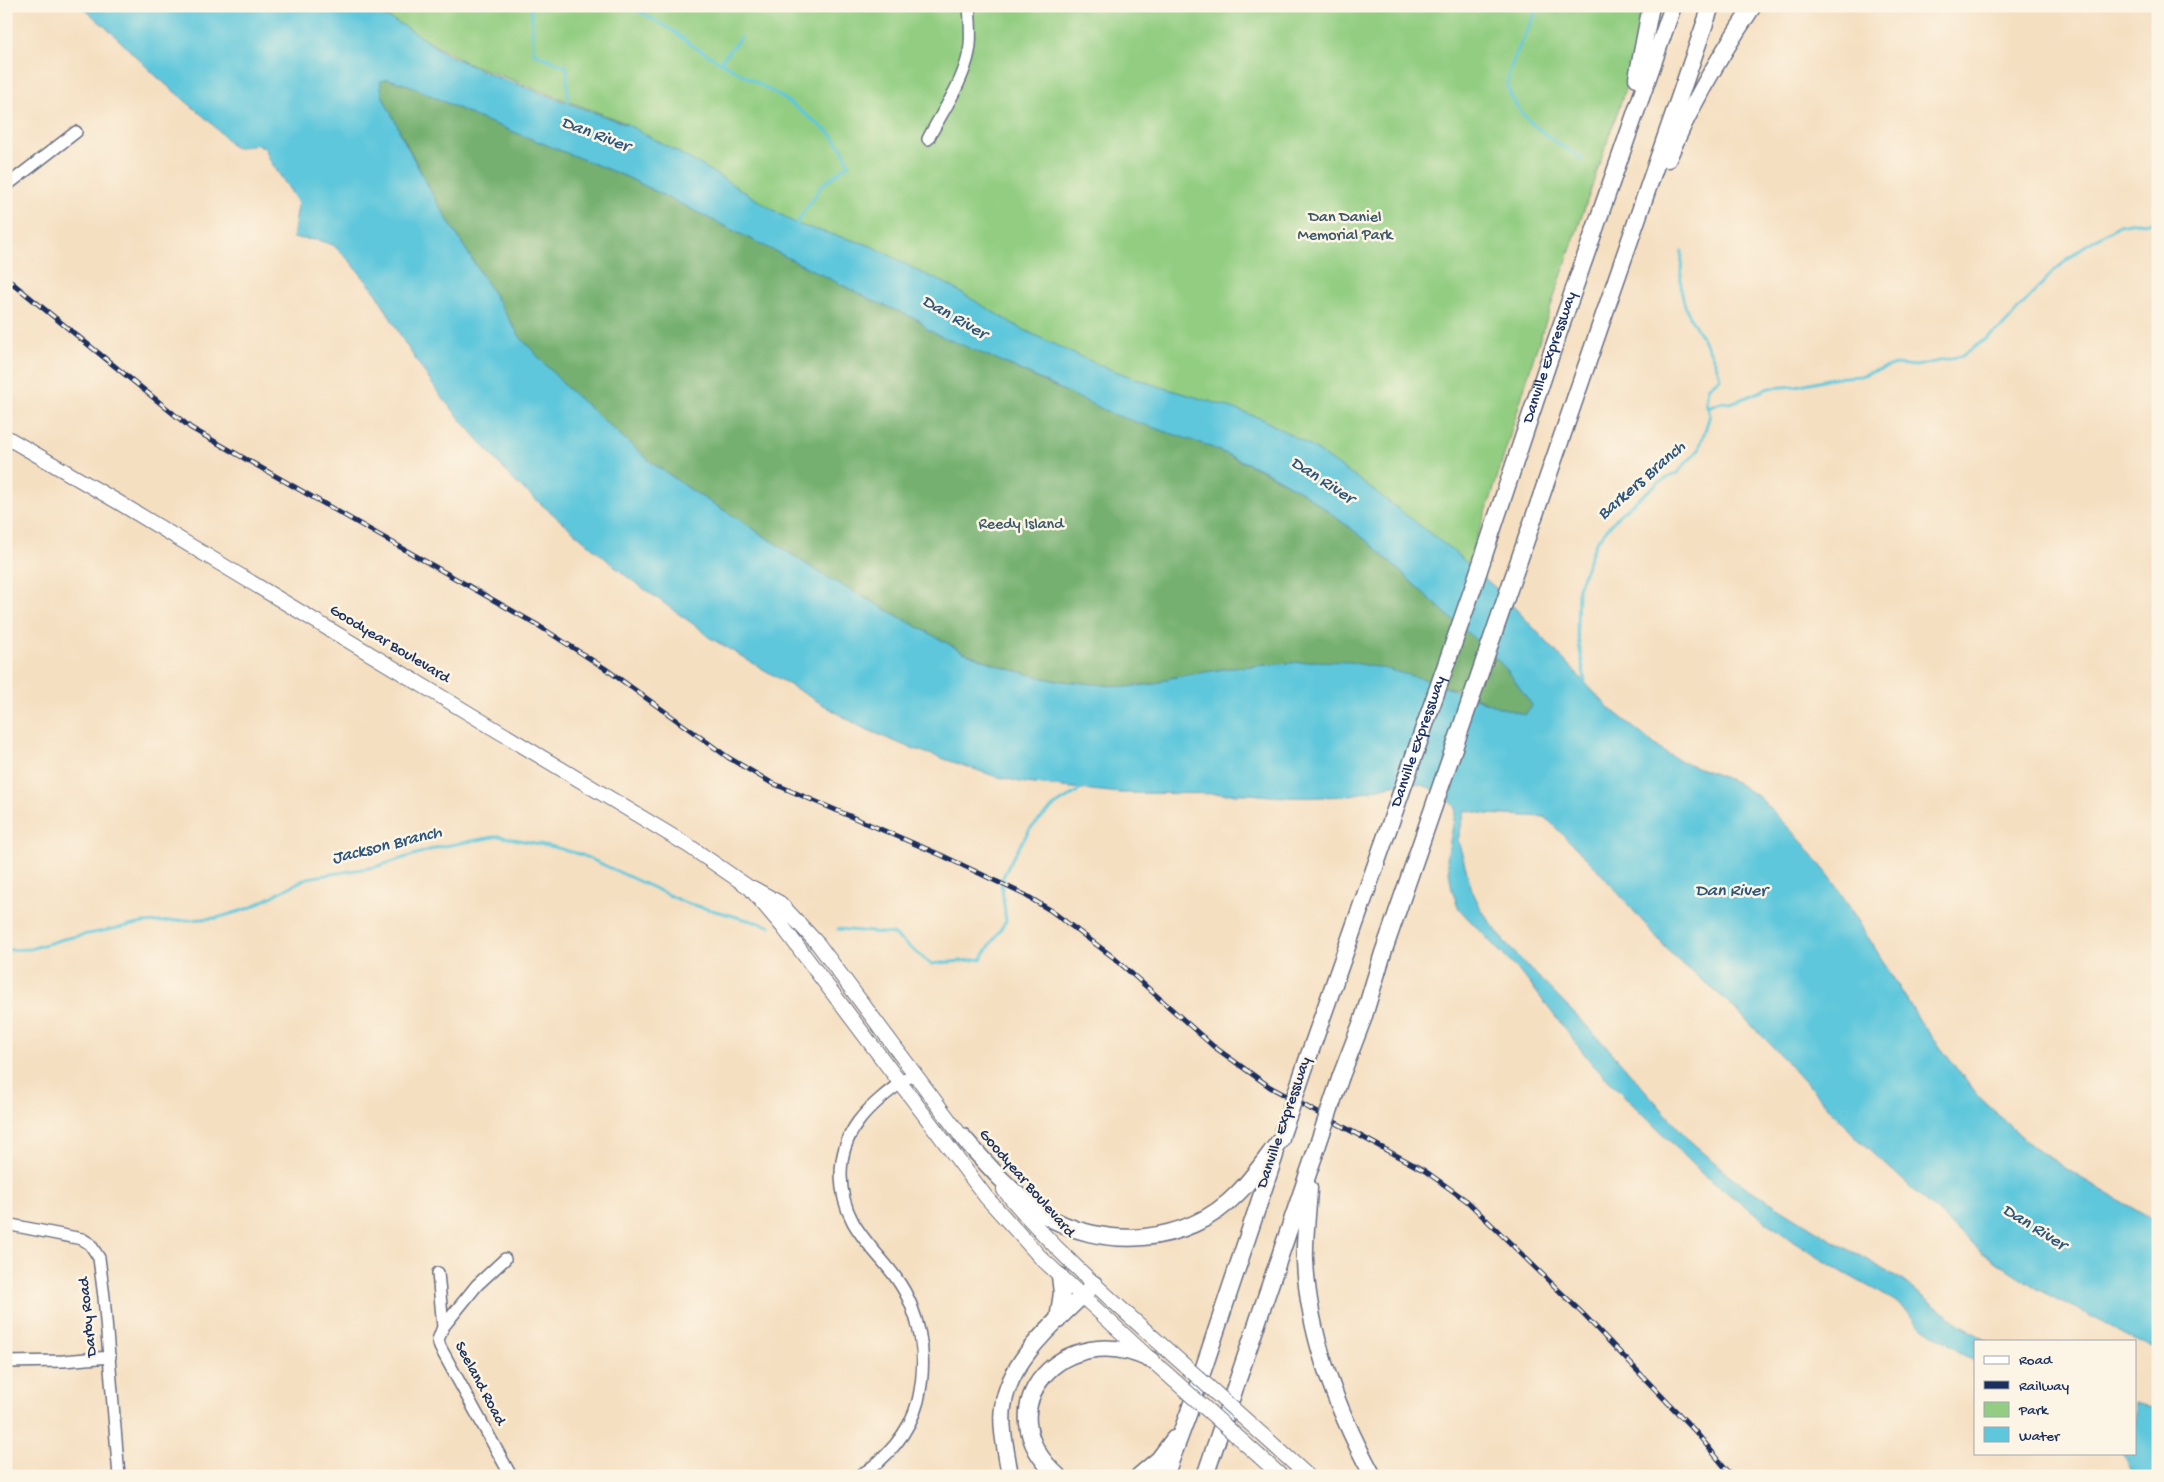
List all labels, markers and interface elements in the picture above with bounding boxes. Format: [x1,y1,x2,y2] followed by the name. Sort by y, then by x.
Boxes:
[558,112,636,159] water label: Dan River
[1298,209,1394,246] park label: Dan Daniel Memorial Park
[1519,289,1582,427] street label: Danville Expressway
[918,291,993,347] water label: Dan River
[1594,437,1691,525] water label: Barkers Branch
[1286,453,1361,511] water label: Dan River
[978,516,1065,535] park label: Reedy Island
[325,602,454,689] street label: Goodyear Boulevard
[1387,673,1451,811] street label: Danville Expressway
[330,822,444,870] water label: Jackson Branch
[1695,881,1770,902] water label: Dan River
[1253,1055,1316,1192] street label: Danville Expressway
[974,1126,1079,1243] street label: Goodyear Boulevard
[1998,1200,2073,1258] water label: Dan River
[75,1275,103,1359] street label: Darby Road
[449,1339,510,1431] street label: Seeland Road
[1974,1340,2136,1454] legend
[2019,1352,2053,1370] text: Road
[2019,1378,2070,1396] text: Railway
[2018,1402,2049,1420] text: Park
[2019,1428,2061,1446] text: Water

